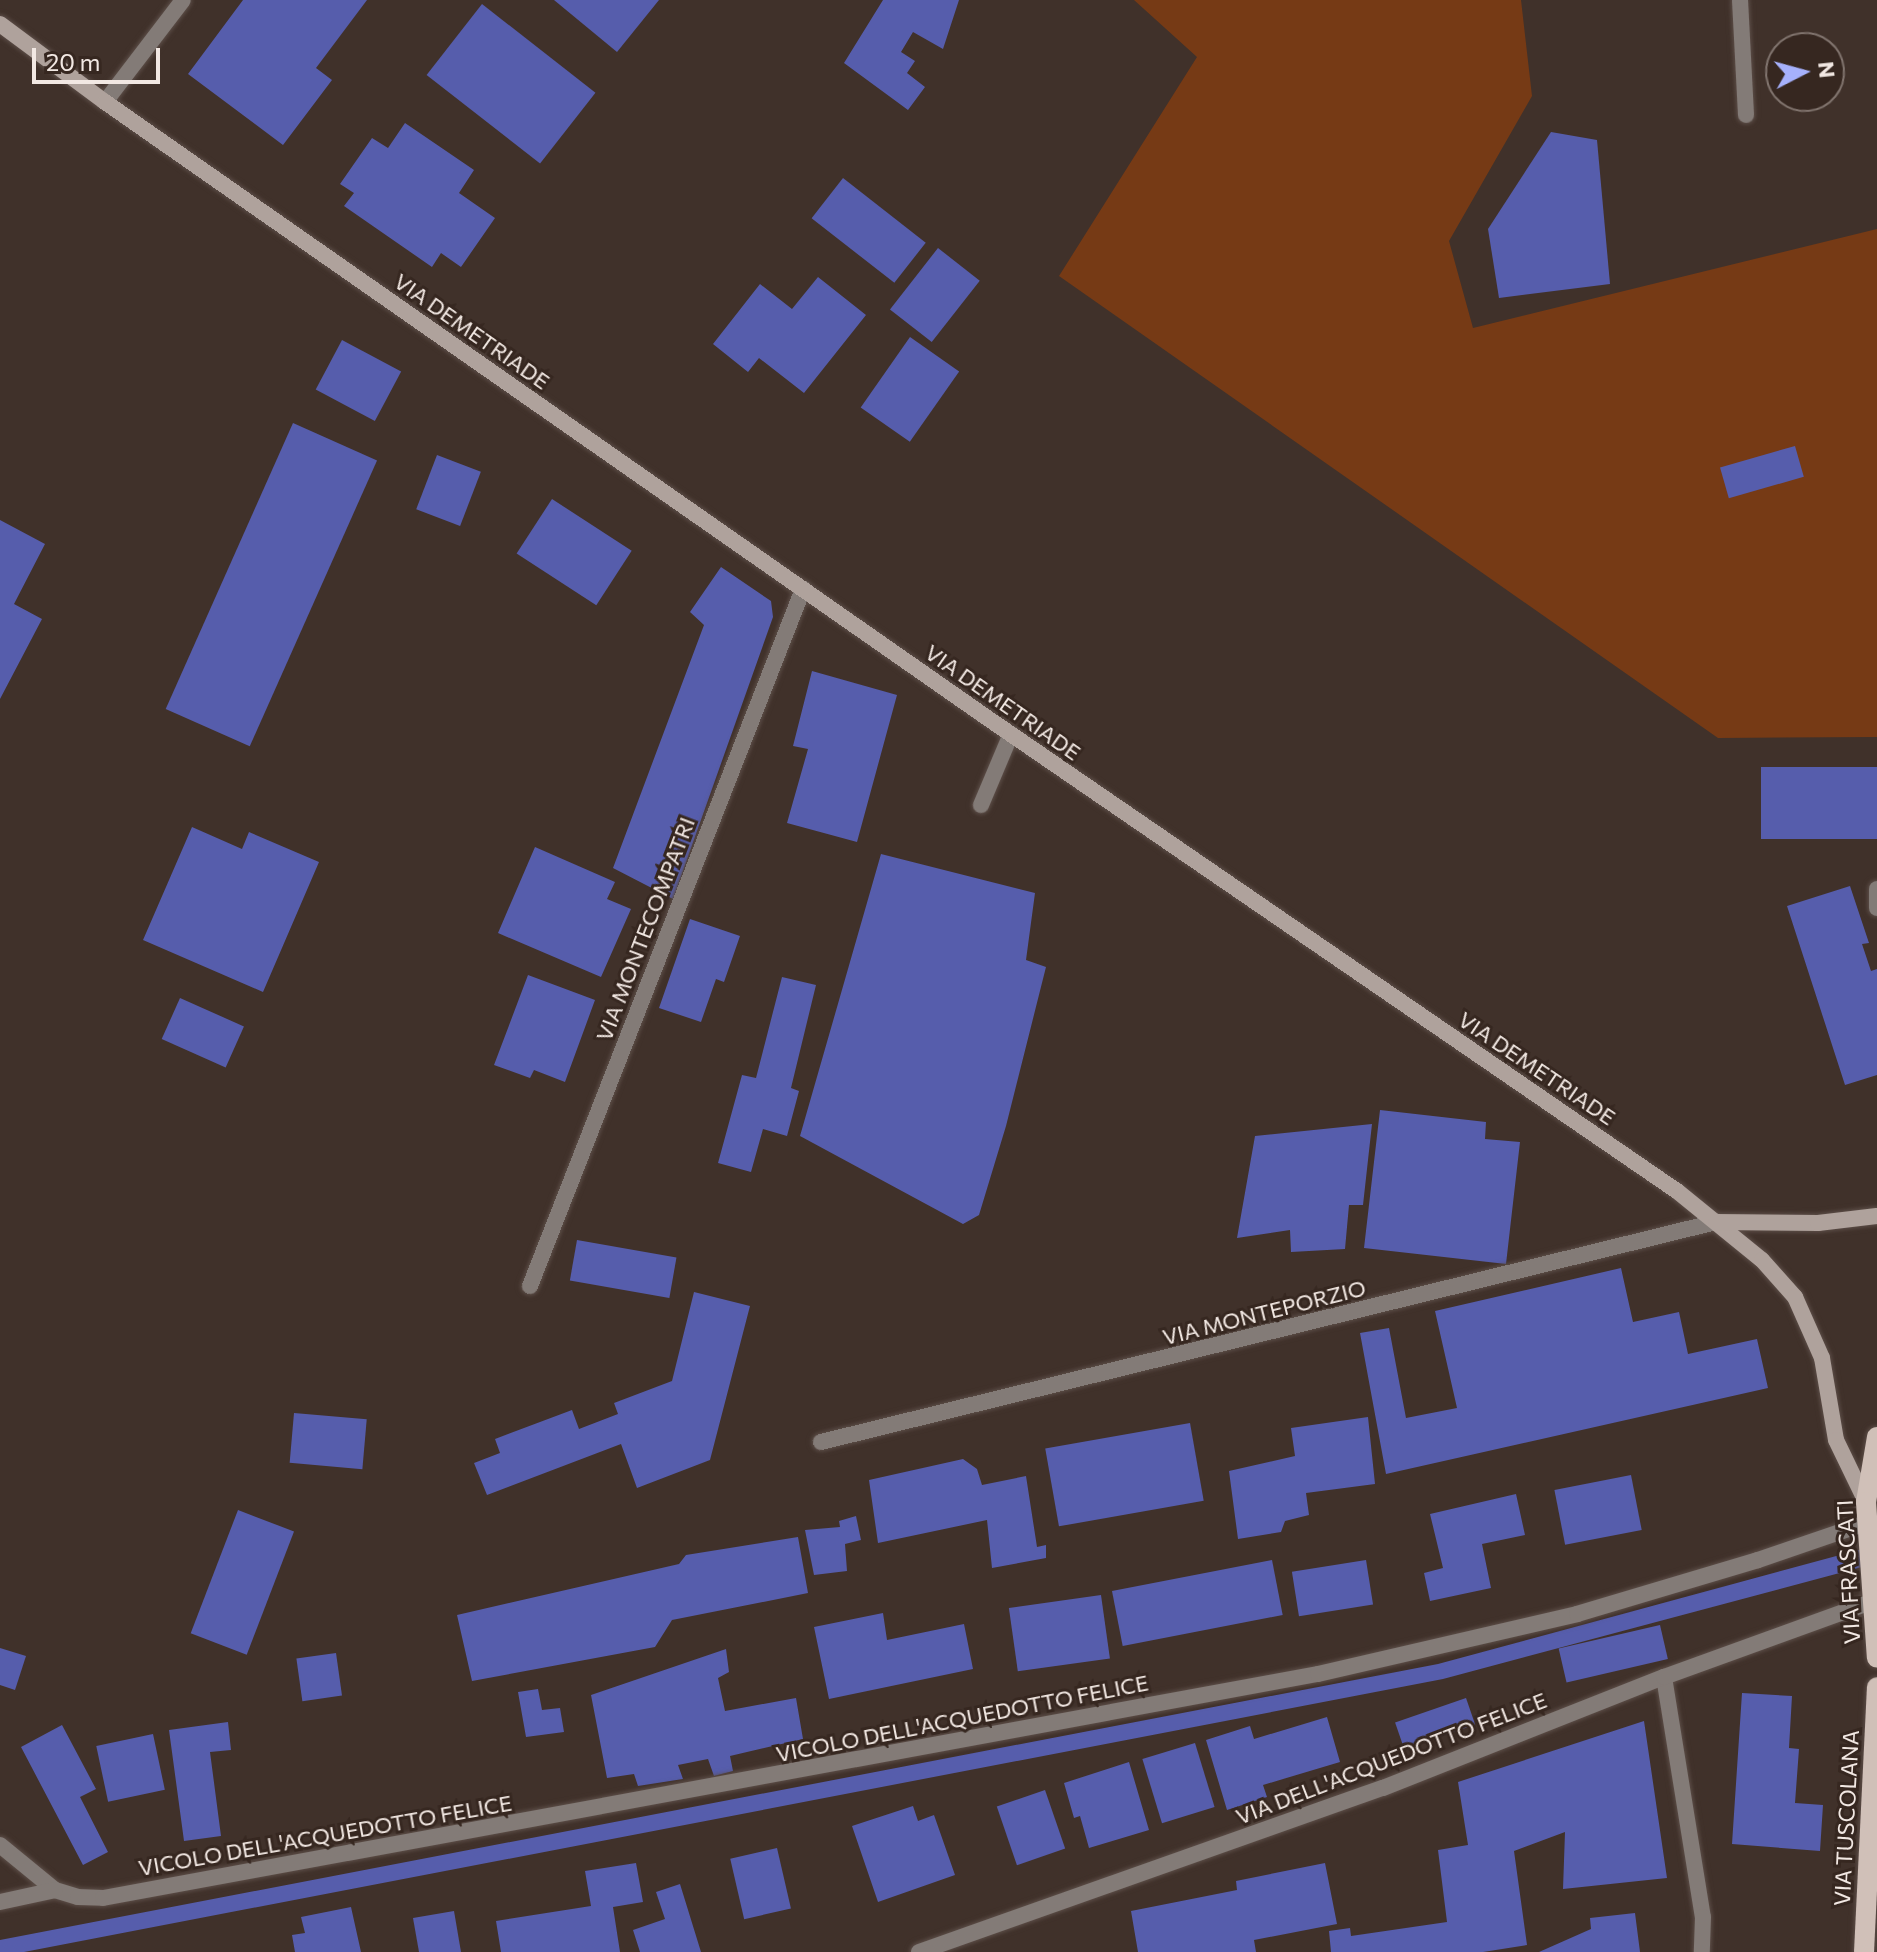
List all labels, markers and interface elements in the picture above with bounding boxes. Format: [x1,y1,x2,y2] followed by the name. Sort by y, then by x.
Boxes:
[36,32,164,82] scale bar
[1765,32,1845,112] north arrow
[46,47,100,76] text: 20 m
[1813,60,1842,79] text: N
[389,268,555,394] street label: VIA DEMETRIADE
[920,639,1086,765] street label: VIA DEMETRIADE
[590,813,700,1045] street label: VIA MONTECOMPATRI
[1454,1006,1620,1130] street label: VIA DEMETRIADE
[1160,1274,1368,1350] street label: VIA MONTEPORZIO
[1831,1499,1865,1645] street label: VIA FRASCATI
[774,1669,1150,1767] street label: VICOLO DELL'ACQUEDOTTO FELICE
[1232,1686,1550,1830] street label: VIA DELL'ACQUEDOTTO FELICE
[1828,1729,1864,1907] street label: VIA TUSCOLANA
[136,1789,514,1881] street label: VICOLO DELL'ACQUEDOTTO FELICE

